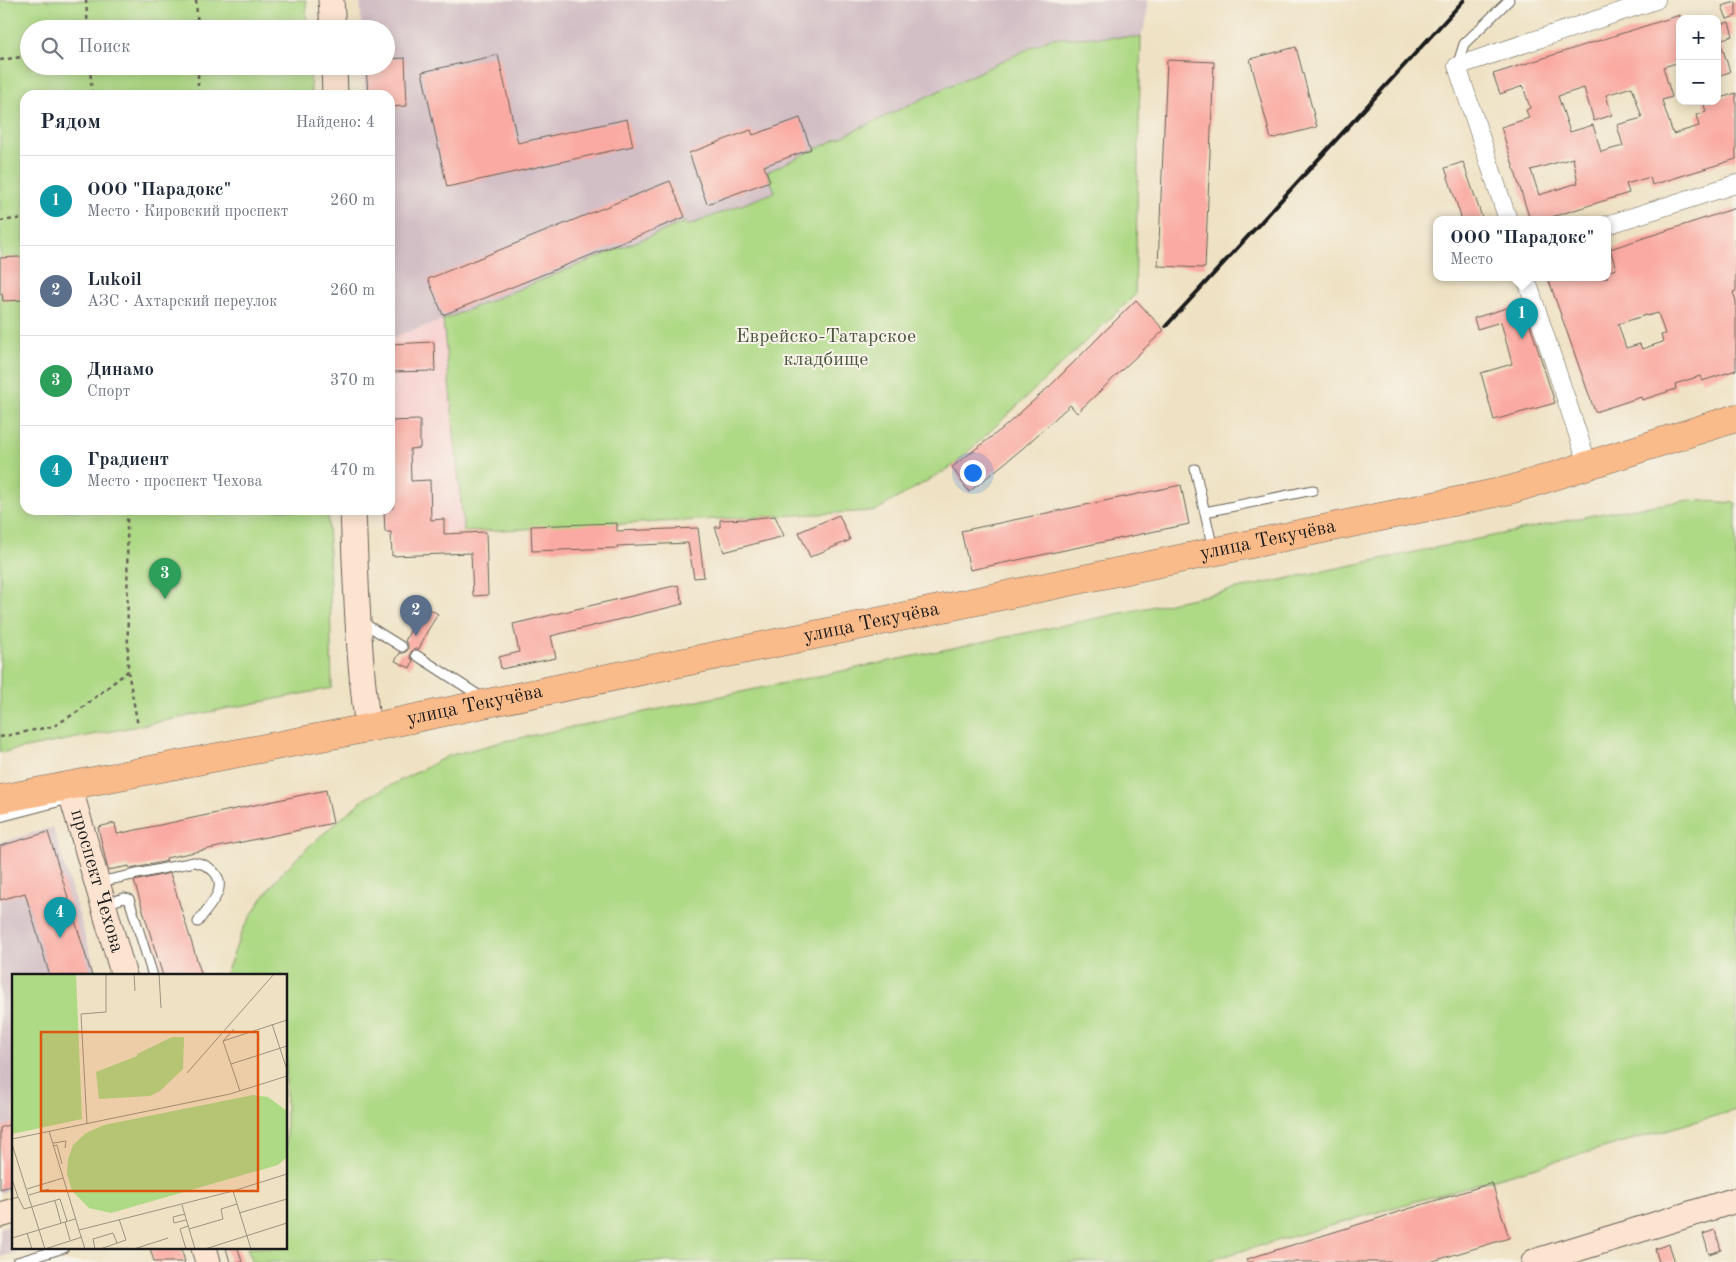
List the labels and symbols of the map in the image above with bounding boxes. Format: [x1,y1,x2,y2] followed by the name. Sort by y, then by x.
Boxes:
[1506,298,1538,339] pin: 1
[736,327,916,370] park label: Еврейско-Татарское кладбище
[960,460,986,486] your location
[1198,517,1338,564] street label: улица Текучёва
[149,558,181,599] pin: 3
[400,595,432,636] pin: 2
[802,599,941,647] street label: улица Текучёва
[405,682,545,730] street label: улица Текучёва
[66,807,127,955] street label: проспект Чехова
[44,897,76,938] pin: 4
[12,974,288,1250] inset map

